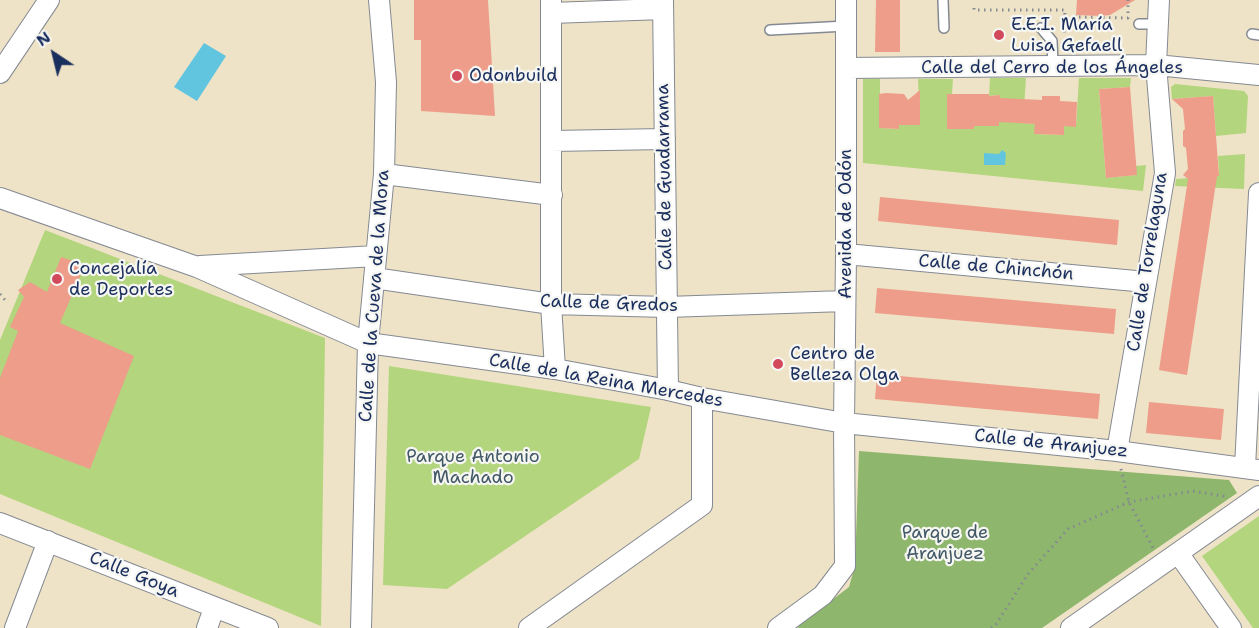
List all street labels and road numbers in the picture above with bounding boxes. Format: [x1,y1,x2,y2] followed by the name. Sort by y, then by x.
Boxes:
[921,57,1183,79] street label: Calle del Cerro de los Ángeles
[653,83,677,271] street label: Calle de Guadarrama
[835,149,857,299] street label: Avenida de Odón
[355,169,395,423] street label: Calle de la Cueva de la Mora
[1123,171,1173,353] street label: Calle de Torrelaguna
[918,250,1074,286] street label: Calle de Chinchón
[539,291,679,317] street label: Calle de Gredos
[487,350,725,412] street label: Calle de la Reina Mercedes
[973,425,1129,463] street label: Calle de Aranjuez
[86,547,182,603] street label: Calle Goya

